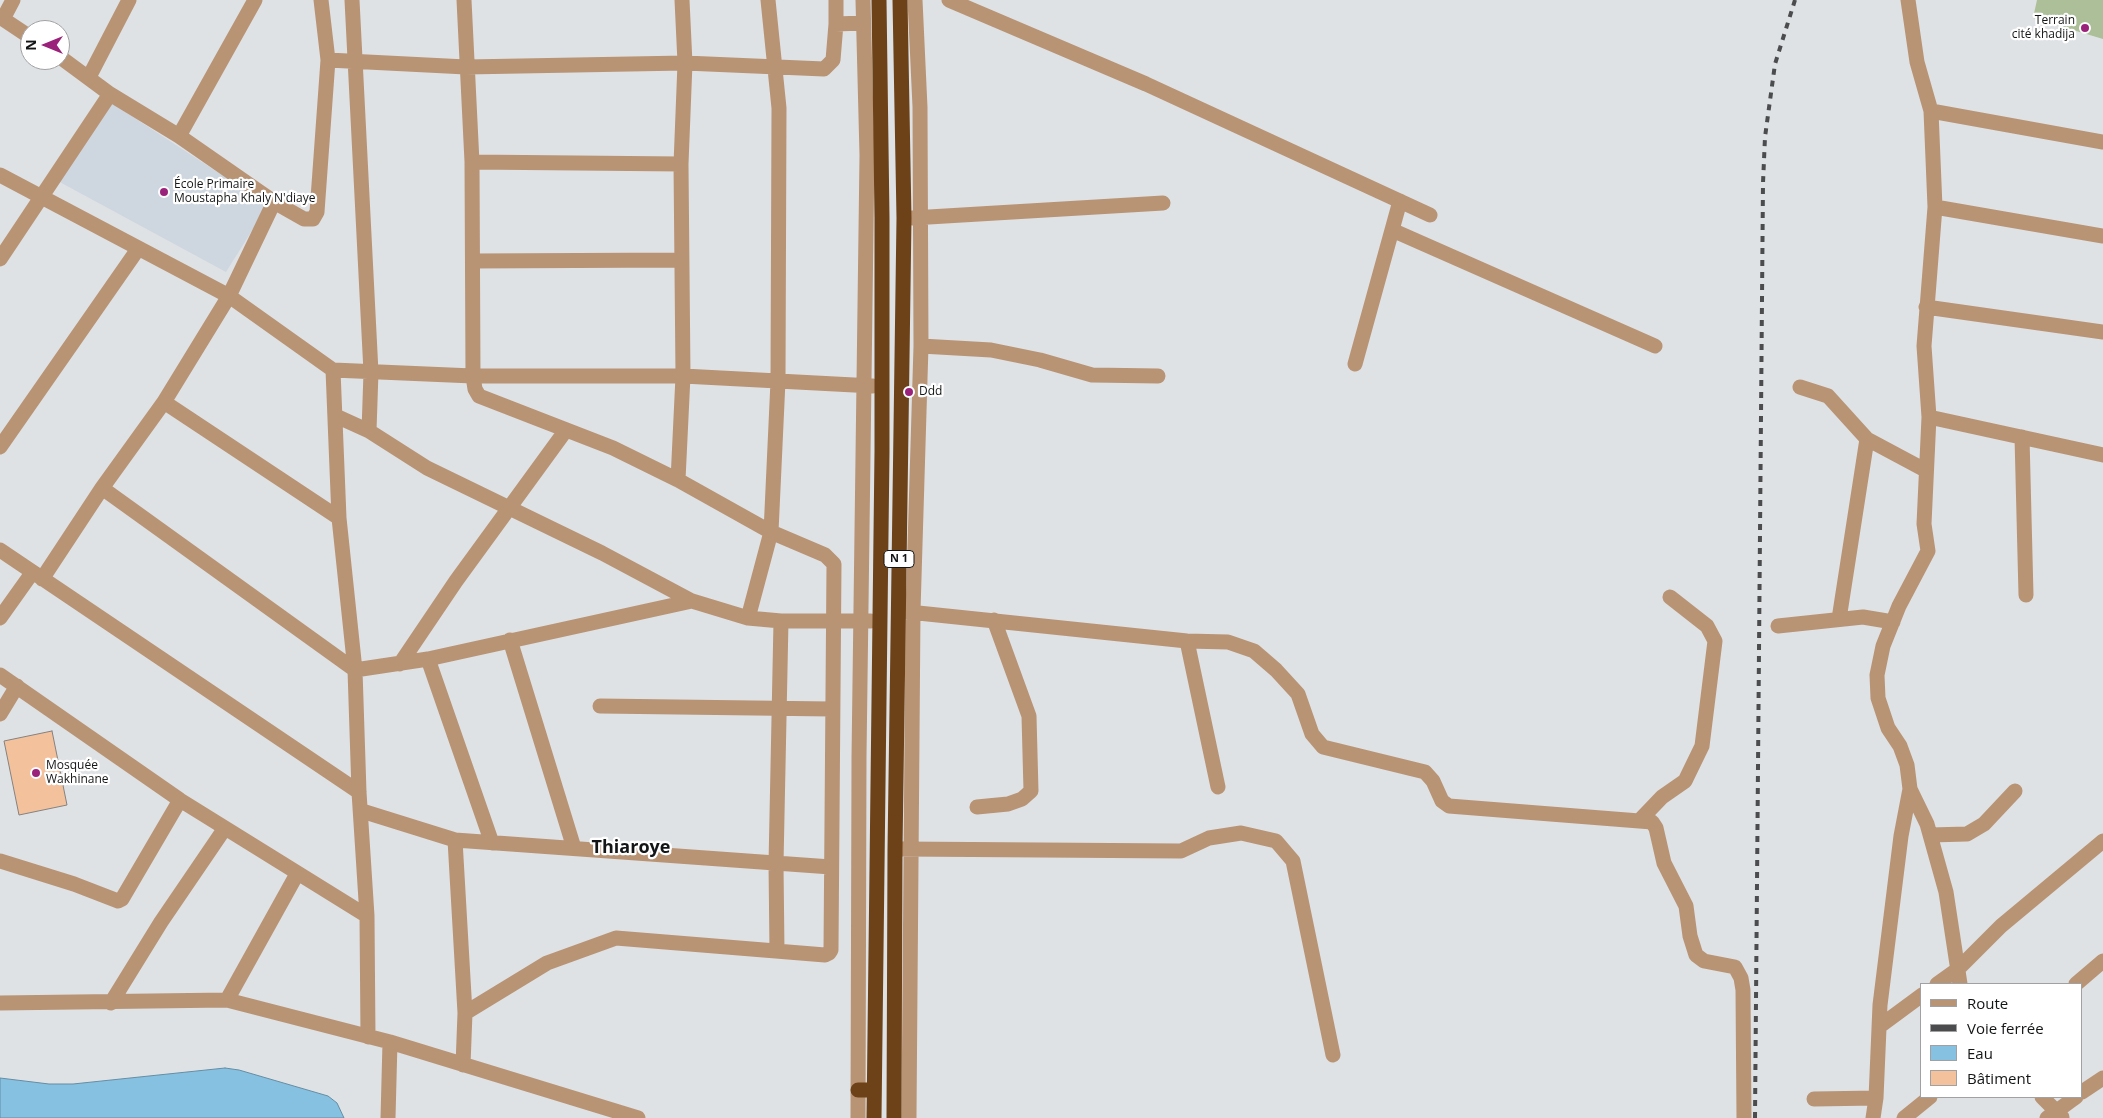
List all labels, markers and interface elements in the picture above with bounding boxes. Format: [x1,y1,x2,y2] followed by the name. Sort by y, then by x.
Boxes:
[2012,14,2075,42] place label: Terrain cité khadija
[20,20,70,70] north arrow
[2079,22,2091,34] marker: Terrain cité khadija
[21,39,40,51] text: N
[174,178,316,206] place label: École Primaire Moustapha Khaly N'diaye
[158,186,170,198] marker: École Primaire Moustapha Khaly N'diaye
[919,385,942,399] place label: Ddd
[903,386,915,398] marker: Ddd
[884,550,914,568] road number: N 1
[46,759,109,787] place label: Mosquée Wakhinane
[30,767,42,779] marker: Mosquée Wakhinane
[592,837,670,859] district label: Thiaroye
[1920,983,2083,1098] legend
[1967,993,2008,1013] text: Route
[1967,1018,2044,1038] text: Voie ferrée
[1967,1043,1993,1063] text: Eau
[1967,1068,2031,1088] text: Bâtiment

